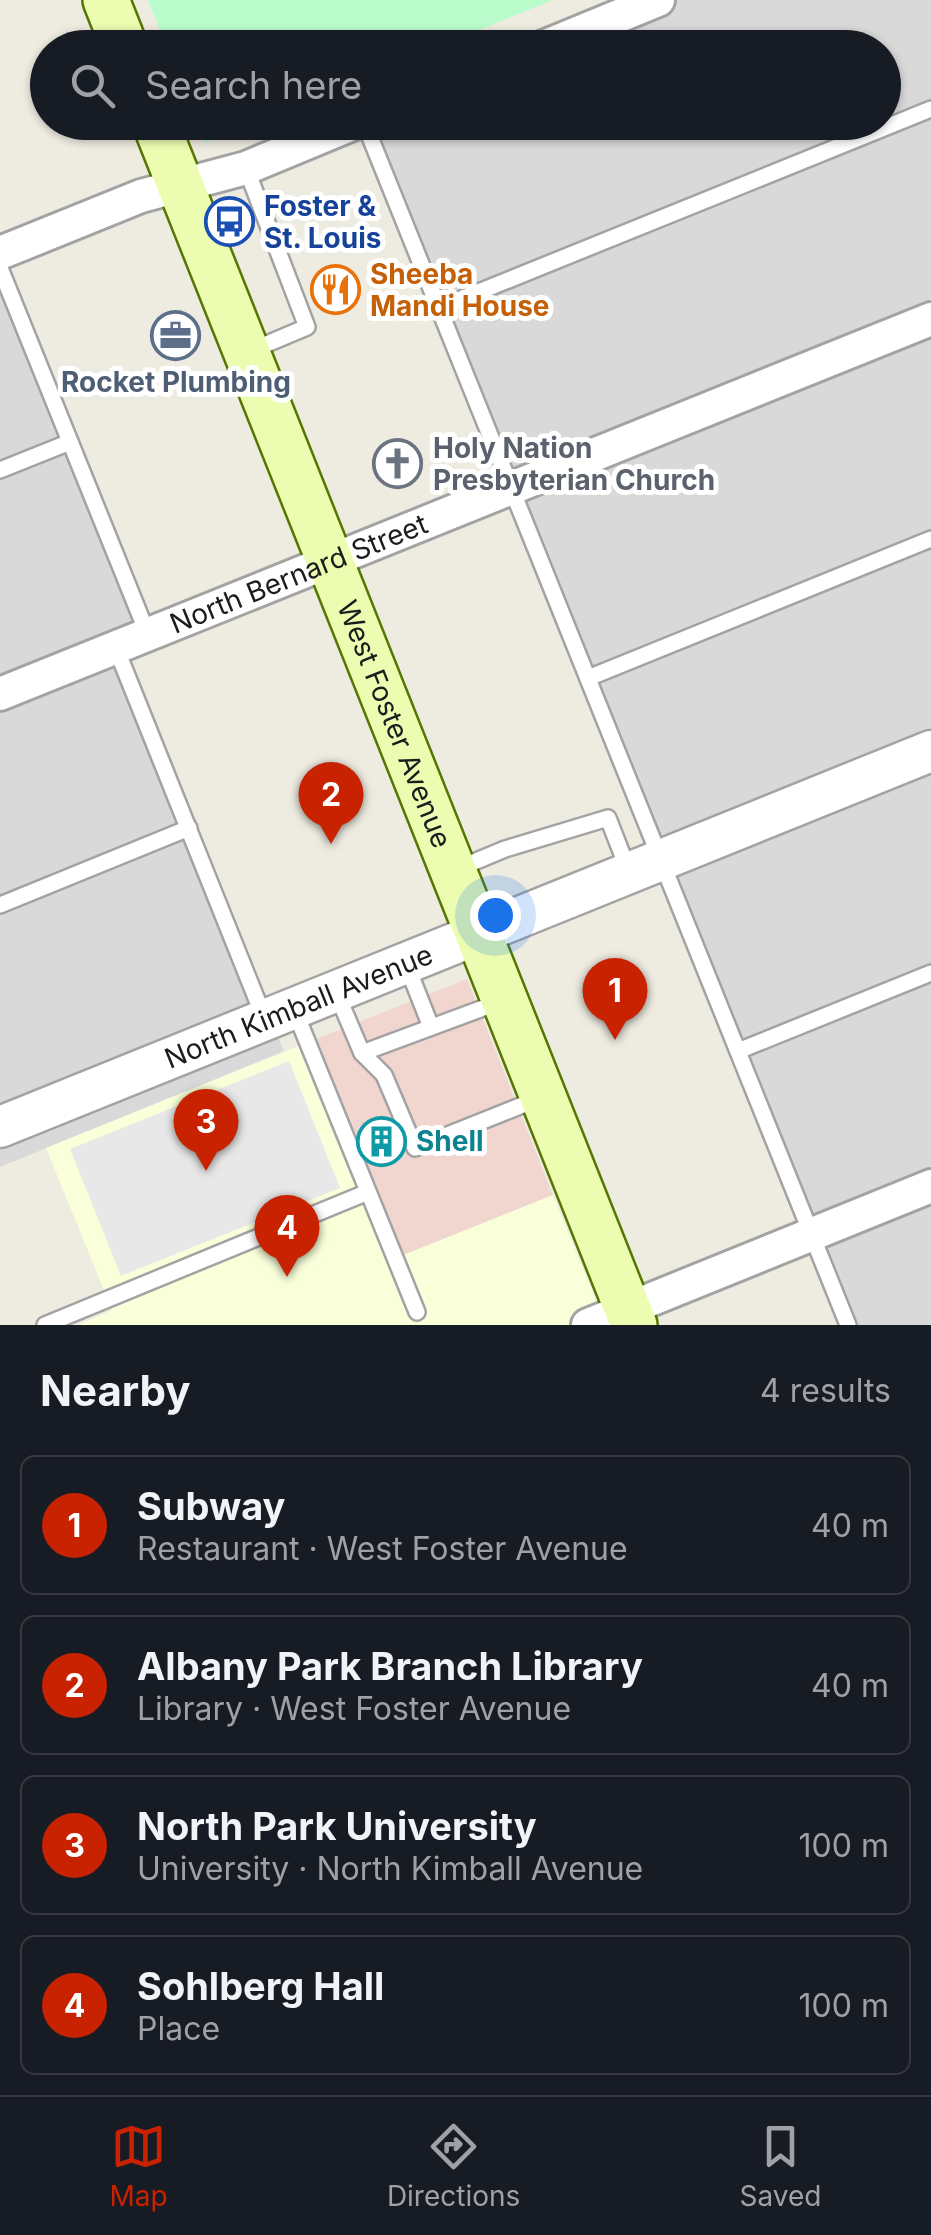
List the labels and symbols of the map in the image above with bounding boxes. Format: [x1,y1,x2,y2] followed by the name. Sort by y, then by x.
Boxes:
[264,189,381,255] place label: Foster & St. Louis
[203,196,255,248] bus stop icon: Foster & St. Louis
[370,257,550,323] place label: Sheeba Mandi House
[309,264,361,316] restaurant icon: Sheeba Mandi House
[150,309,202,361] office icon: Rocket Plumbing
[61,365,291,399] place label: Rocket Plumbing
[433,431,715,497] place label: Holy Nation Presbyterian Church
[372,438,424,490] church icon: Holy Nation Presbyterian Church
[165,507,432,641] street label: North Bernard Street
[330,595,459,853] street label: West Foster Avenue
[298,762,364,844] pin: 2
[470,890,521,941] your location
[160,937,438,1076] street label: North Kimball Avenue
[582,958,648,1040] pin: 1
[174,1088,238,1171] pin: 3
[355,1115,407,1167] building icon: Shell
[416,1124,484,1158] place label: Shell
[254,1194,320,1277] pin: 4

